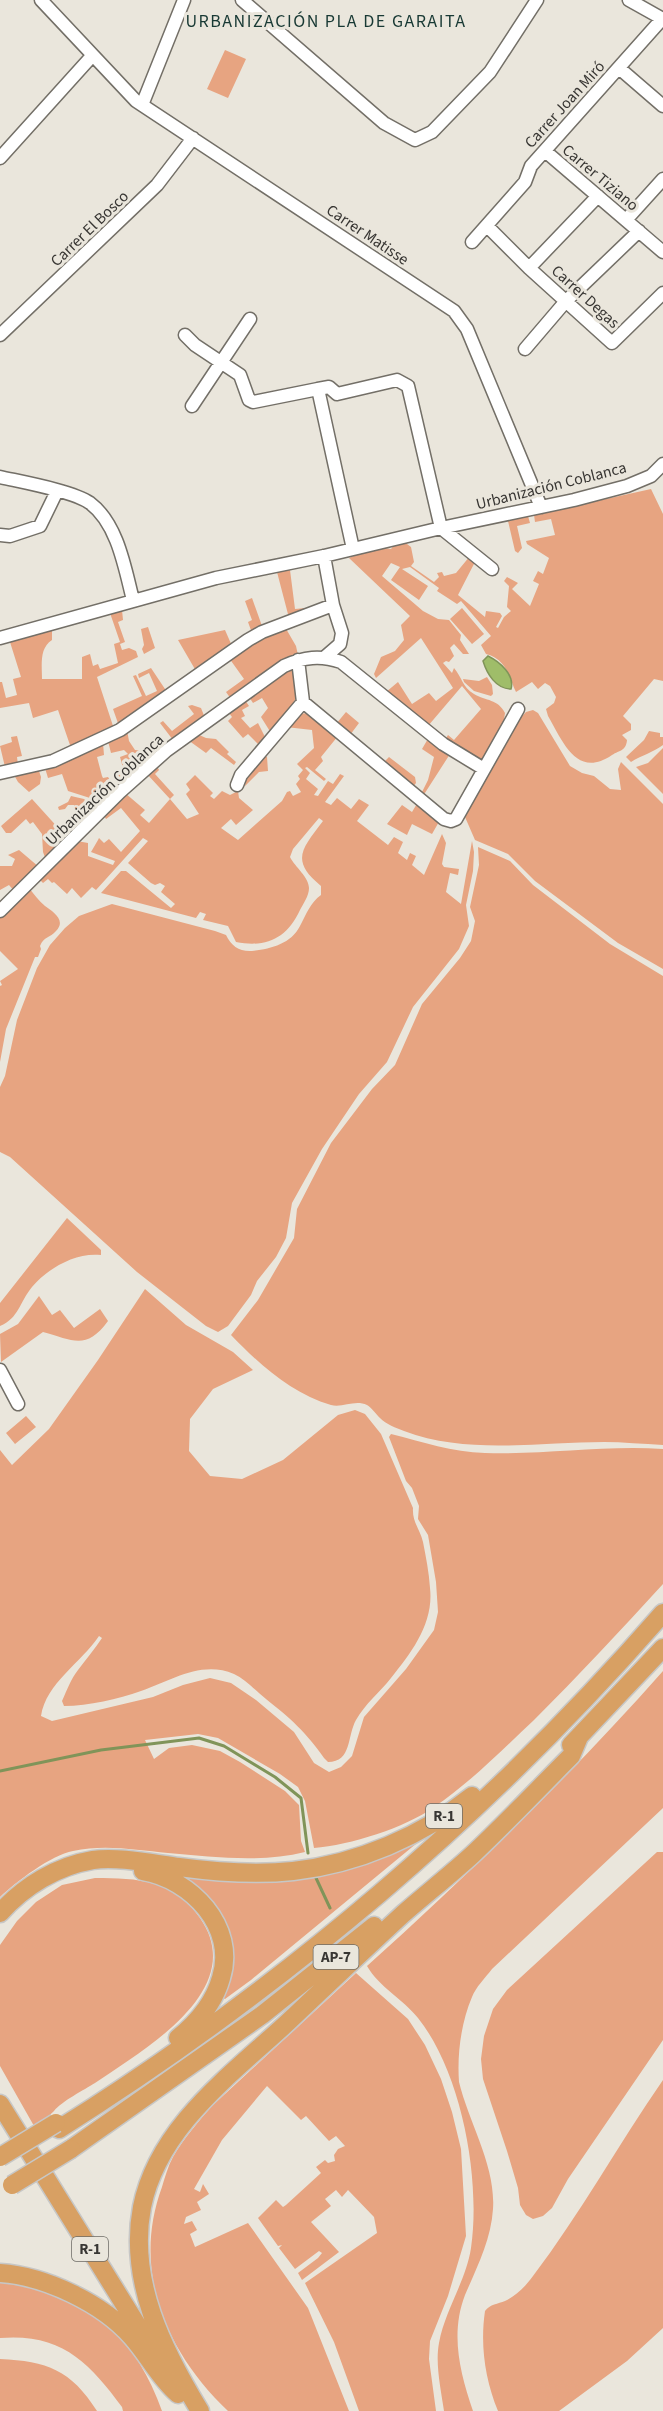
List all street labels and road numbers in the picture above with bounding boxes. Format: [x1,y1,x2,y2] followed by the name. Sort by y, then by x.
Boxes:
[520,56,610,153] street label: Carrer Joan Miró
[557,139,643,216] street label: Carrer Tiziano
[46,186,134,272] street label: Carrer El Bosco
[322,199,413,271] street label: Carrer Matisse
[546,260,624,334] street label: Carrer Degas
[474,457,629,515] street label: Urbanización Coblanca
[41,729,169,850] street label: Urbanización Coblanca
[426,1804,462,1828] road number: R-1
[314,1945,358,1969] road number: AP-7
[72,2237,108,2261] road number: R-1

